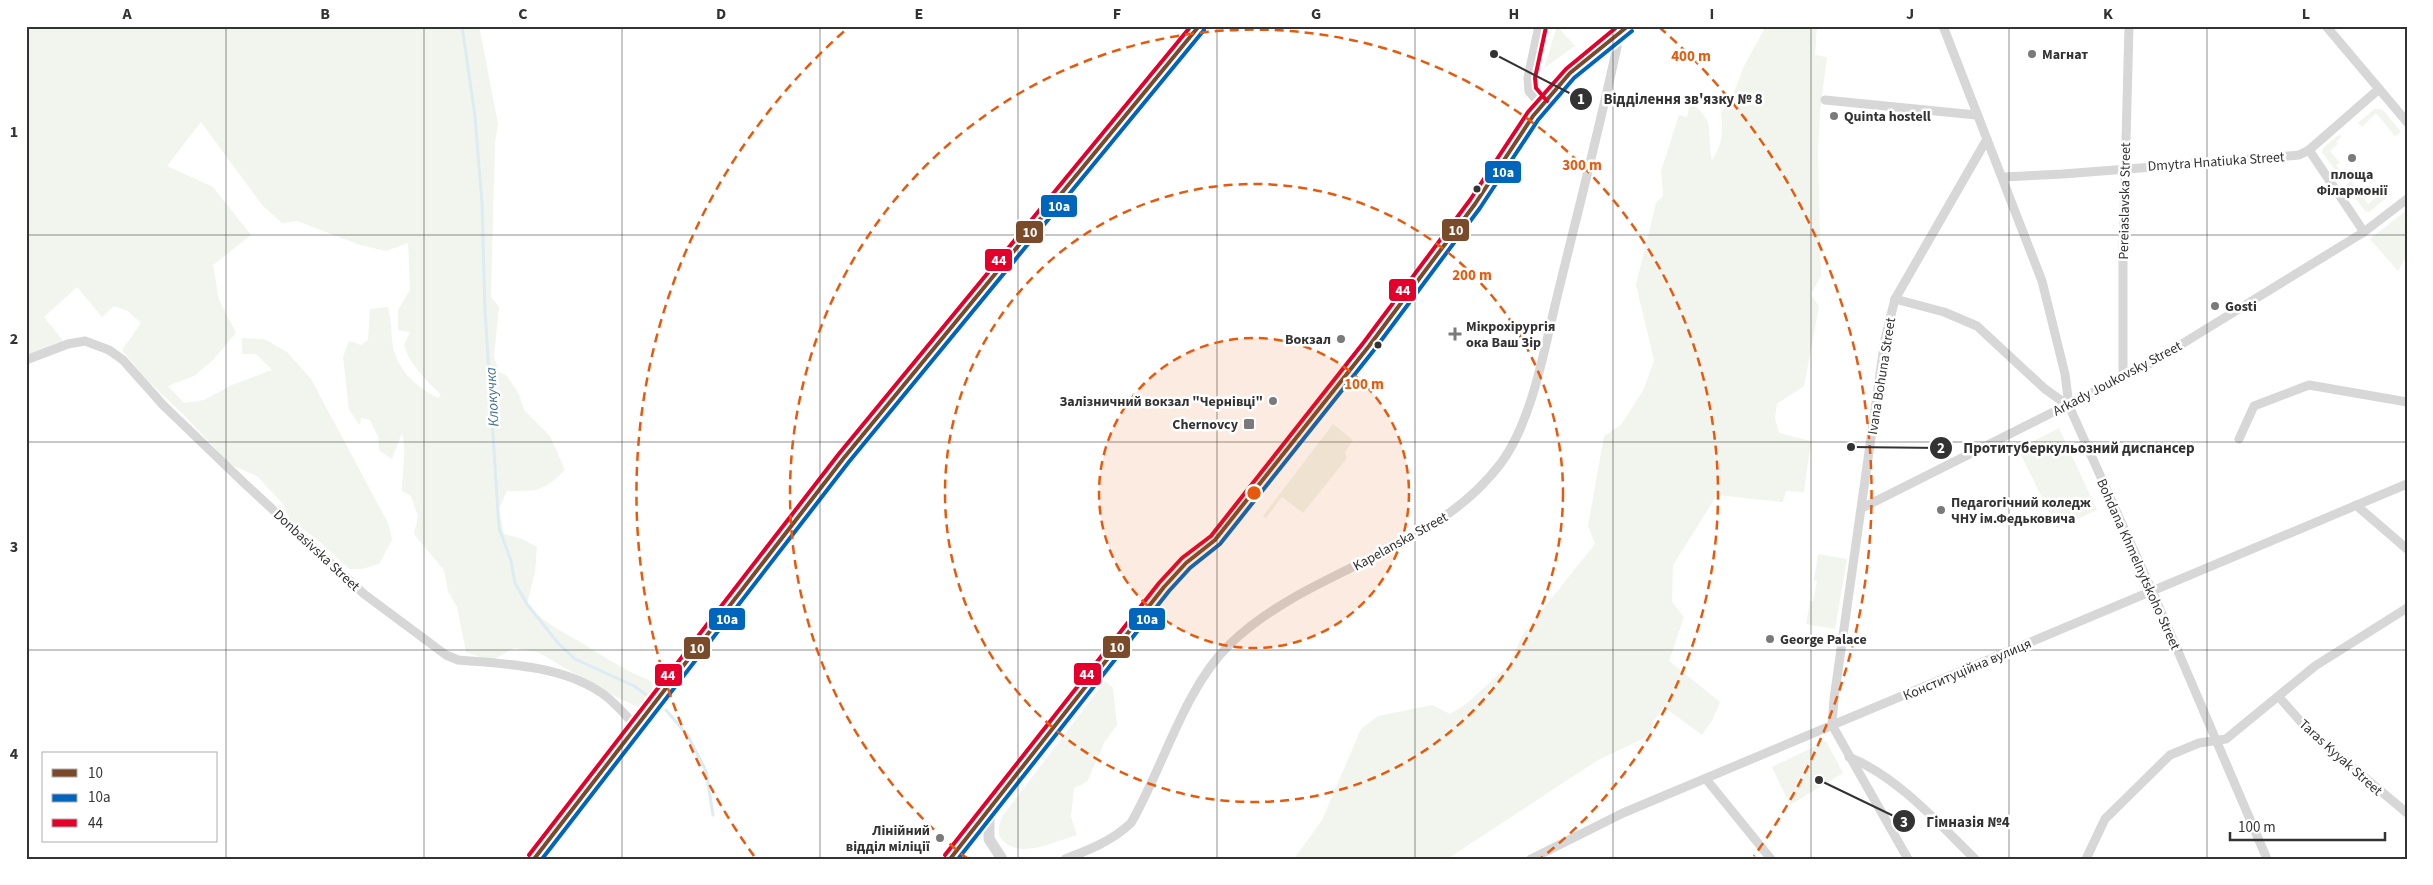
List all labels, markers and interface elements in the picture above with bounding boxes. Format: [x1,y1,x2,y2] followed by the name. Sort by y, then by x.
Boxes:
[121,3,132,25] text: A
[320,3,330,25] text: B
[518,3,528,25] text: C
[716,3,726,25] text: D
[915,3,923,25] text: E
[1113,3,1121,25] text: F
[1311,3,1321,25] text: G
[1509,3,1519,25] text: H
[1710,3,1714,25] text: I
[1906,3,1914,25] text: J
[2103,3,2113,25] text: K
[2302,3,2310,25] text: L
[2042,45,2088,65] place label: Магнат
[1671,46,1711,67] text: 400 m
[2026,48,2038,60] marker: Магнат
[1569,84,1773,114] callout: Відділення зв'язку № 8
[1577,89,1585,110] text: 1
[1603,89,1763,110] text: Відділення зв'язку № 8
[1844,107,1931,127] place label: Quinta hostell
[1828,110,1840,122] marker: Quinta hostell
[10,121,18,143] text: 1
[2114,142,2136,260] street label: Pereiaslavska Street
[2147,147,2285,177] street label: Dmytra Hnatiuka Street
[2346,152,2358,164] marker: площа Філармонії
[1562,155,1602,176] text: 300 m
[1484,160,1522,184] line badge: 10а
[1492,163,1514,183] text: 10а
[2316,165,2388,201] place label: площа Філармонії
[1472,184,1482,194] unlabelled marker
[1040,194,1078,218] line badge: 10а
[1048,197,1070,217] text: 10а
[1441,218,1470,242] line badge: 10
[1015,220,1044,244] line badge: 10
[1449,221,1463,241] text: 10
[1023,223,1037,243] text: 10
[984,248,1013,272] line badge: 44
[992,251,1007,271] text: 44
[1452,265,1492,286] text: 200 m
[1388,278,1417,302] line badge: 44
[1396,281,1411,301] text: 44
[2225,297,2257,317] place label: Gosti
[2209,300,2221,312] marker: Gosti
[1863,316,1901,436] street label: Ivana Bohuna Street
[1466,317,1555,353] place label: Мікрохірургія ока Ваш Зір
[1448,327,1462,341] marker: Мікрохірургія ока Ваш Зір
[10,328,18,350] text: 2
[1285,330,1331,350] place label: Вокзал
[1335,333,1347,345] marker: Вокзал
[2050,336,2186,421] street label: Arkady Joukovsky Street
[1373,340,1383,350] unlabelled marker
[480,367,505,427] water label: Клокучка
[1344,374,1384,395] text: 100 m
[1060,392,1263,412] place label: Залізничний вокзал "Чернівці"
[1267,395,1279,407] marker: Залізничний вокзал "Чернівці"
[1172,415,1239,435] place label: Chernovcy
[1242,417,1256,431] marker: Chernovcy
[1929,433,2205,463] callout: Протитуберкульозний диспансер
[1937,438,1945,459] text: 2
[1963,438,2195,459] text: Протитуберкульозний диспансер
[2091,476,2185,653] street label: Bohdana Khmelnytskoho Street
[1245,484,1263,502] centre of rings
[1951,493,2091,529] place label: Педагогічний коледж ЧНУ ім.Федьковича
[1935,504,1947,516] marker: Педагогічний коледж ЧНУ ім.Федьковича
[269,505,364,596] street label: Donbasivska Street
[1349,507,1452,576] street label: Kapelanska Street
[10,536,18,558] text: 3
[708,607,746,631] line badge: 10а
[1128,607,1166,631] line badge: 10а
[716,610,738,630] text: 10а
[1136,610,1158,630] text: 10а
[1780,630,1867,650] place label: George Palace
[1764,633,1776,645] marker: George Palace
[1900,634,2035,706] street label: Конституційна вулиця
[1102,635,1131,659] line badge: 10
[683,636,711,660] line badge: 10
[1110,638,1124,658] text: 10
[690,639,704,659] text: 10
[1073,662,1102,686] line badge: 44
[654,663,683,687] line badge: 44
[1080,665,1095,685] text: 44
[661,666,676,686] text: 44
[2294,715,2387,801] street label: Taras Kyyak Street
[10,743,19,765] text: 4
[42,752,218,842] legend
[88,763,103,784] text: 10
[88,787,110,808] text: 10а
[1891,806,2020,836] callout: Гімназія №4
[2230,810,2386,842] scale bar
[1900,812,1908,833] text: 3
[1926,812,2010,833] text: Гімназія №4
[88,813,103,834] text: 44
[2238,817,2276,838] text: 100 m
[846,821,931,857] place label: Лінійний відділ міліції
[934,832,946,844] marker: Лінійний відділ міліції

